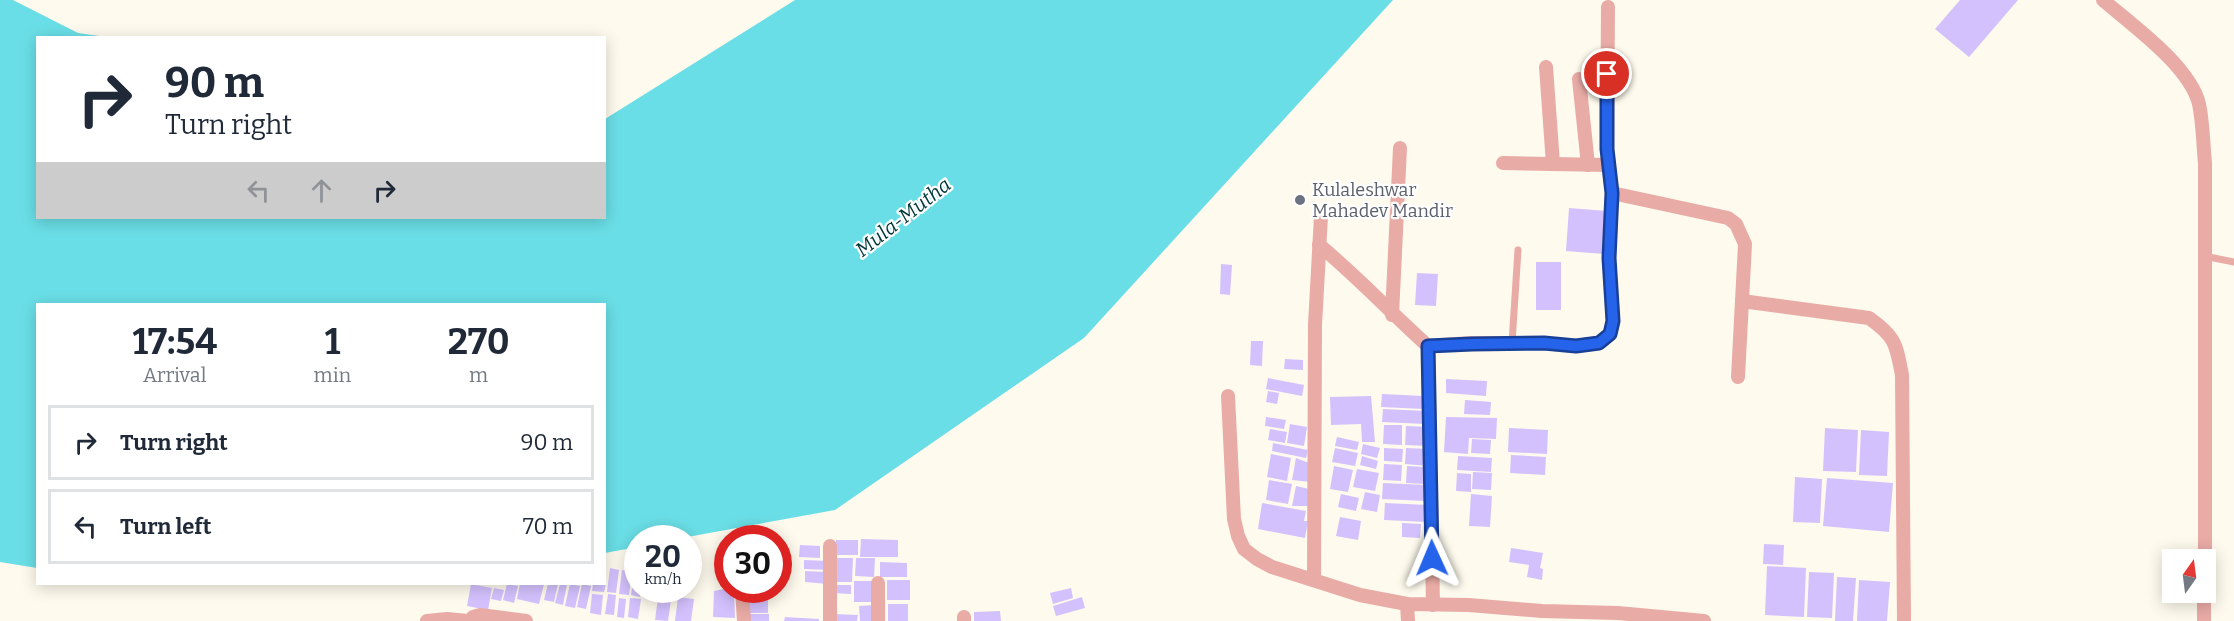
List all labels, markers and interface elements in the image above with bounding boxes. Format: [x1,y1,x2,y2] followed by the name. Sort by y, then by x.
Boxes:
[1581,48,1632,99] pin
[1590,57,1623,90] icon: arrive
[165,58,264,108] text: 90 m
[66,60,144,138] icon: right
[165,109,292,141] text: Turn right
[850,172,956,262] water label: Mula-Mutha
[242,174,275,207] icon: left
[305,174,338,207] icon: ahead
[368,174,401,207] icon: right
[1312,179,1453,222] place label: Kulaleshwar Mahadev Mandir
[1293,193,1307,207] marker: Kulaleshwar Mahadev Mandir
[133,320,217,364] text: 17:54
[325,320,340,364] text: 1
[448,320,510,364] text: 270
[143,363,206,387] text: Arrival
[314,363,351,387] text: min
[469,363,488,387] text: m
[69,426,102,459] icon: right
[120,429,228,456] text: Turn right
[521,429,573,456] text: 90 m
[69,510,102,543] icon: left
[120,513,212,540] text: Turn left
[523,513,573,540] text: 70 m
[714,525,792,603] speed limit sign: 30
[1400,526,1464,590] position arrow
[645,539,681,575] text: 20
[2162,549,2216,603] north arrow
[2162,549,2216,603] map controls
[644,570,682,588] text: km/h

